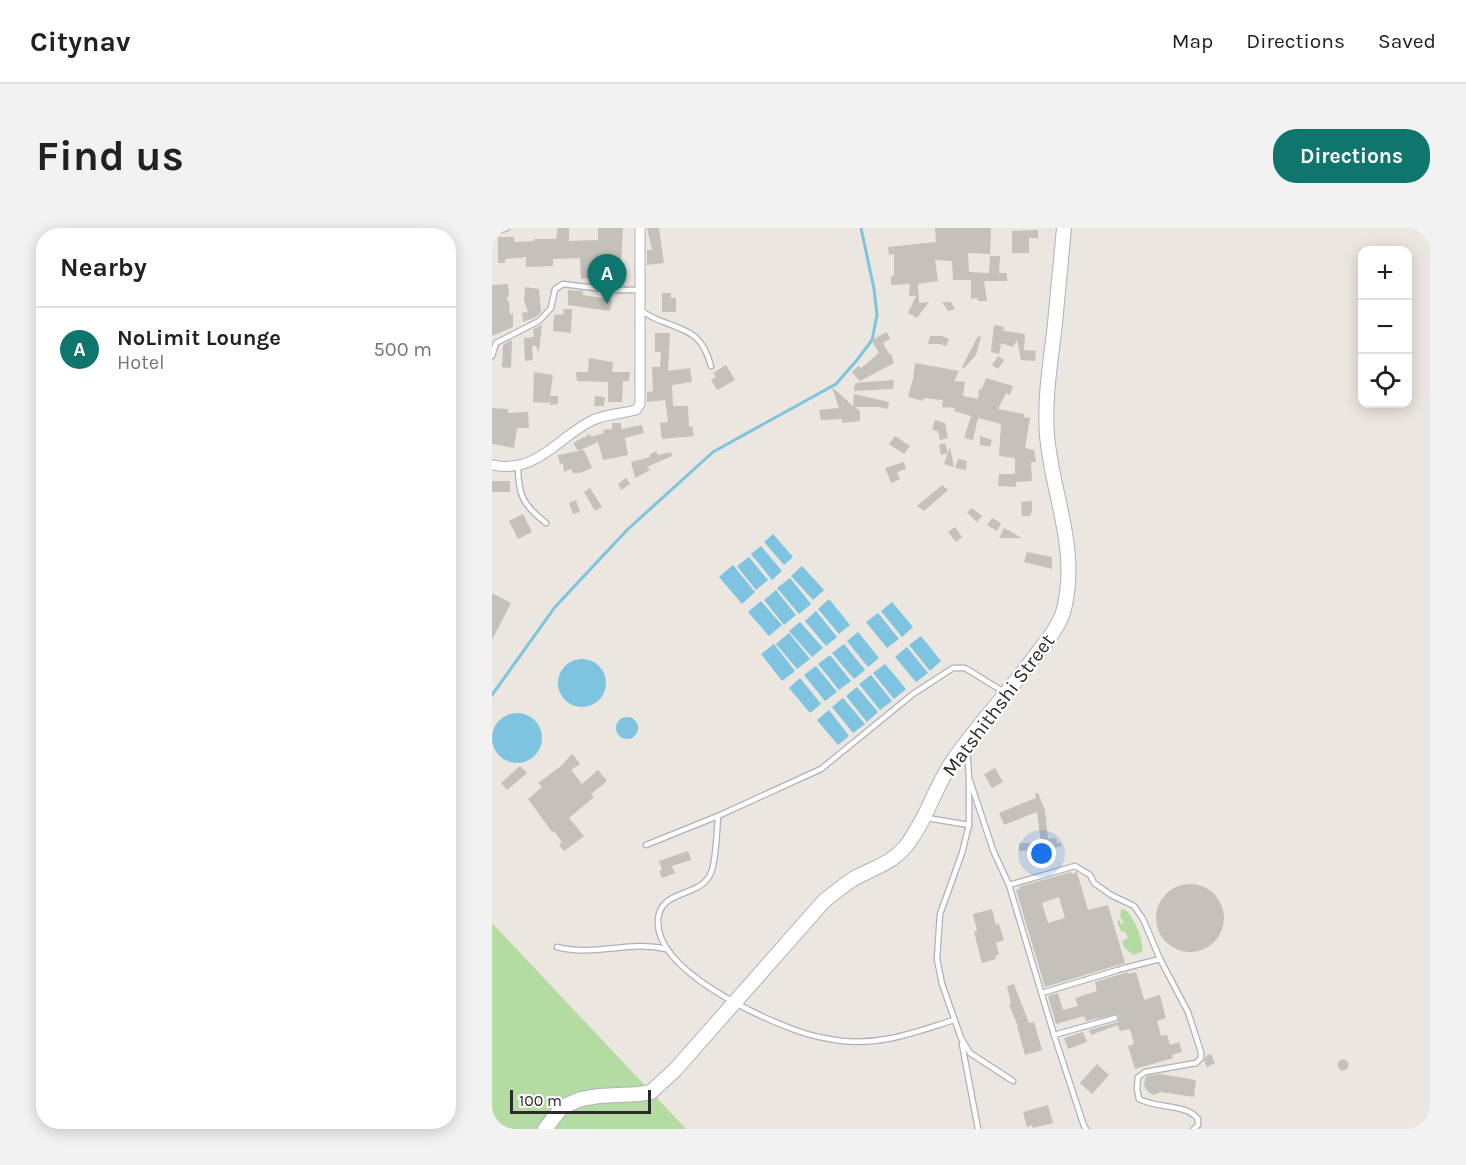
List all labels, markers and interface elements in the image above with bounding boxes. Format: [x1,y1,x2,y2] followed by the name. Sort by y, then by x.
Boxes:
[30,25,130,58] text: Citynav
[1172,29,1213,53] text: Map
[1246,29,1345,53] text: Directions
[1378,29,1436,53] text: Saved
[1273,129,1430,183] button: Directions
[36,131,184,181] text: Find us
[1358,246,1412,408] map controls
[1358,246,1412,300] button: +
[60,252,147,283] text: Nearby
[588,254,626,304] pin: A
[1358,300,1412,354] button: −
[117,325,281,351] text: NoLimit Lounge
[73,338,86,361] text: A
[374,338,432,361] text: 500 m
[117,351,165,374] text: Hotel
[1358,354,1412,408] button: locate
[938,629,1060,781] street label: Matshithshi Street
[1027,839,1056,868] your location
[510,1087,651,1114] scale bar
[519,1091,562,1110] text: 100 m

